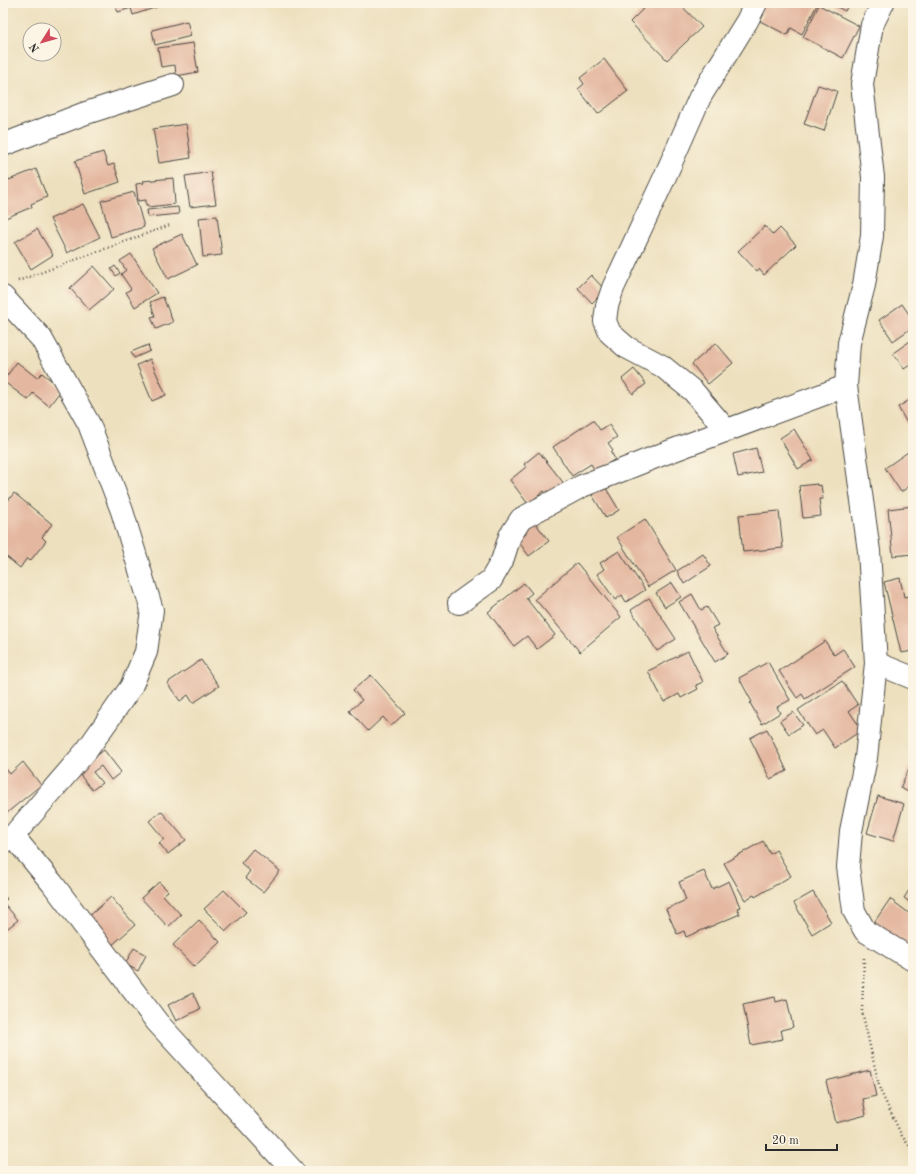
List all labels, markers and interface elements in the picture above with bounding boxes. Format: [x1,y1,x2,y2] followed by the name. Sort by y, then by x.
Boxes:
[22,22,62,62] north arrow
[28,40,42,54] text: N
[766,1126,837,1152] scale bar
[772,1135,799,1147] text: 20 m

